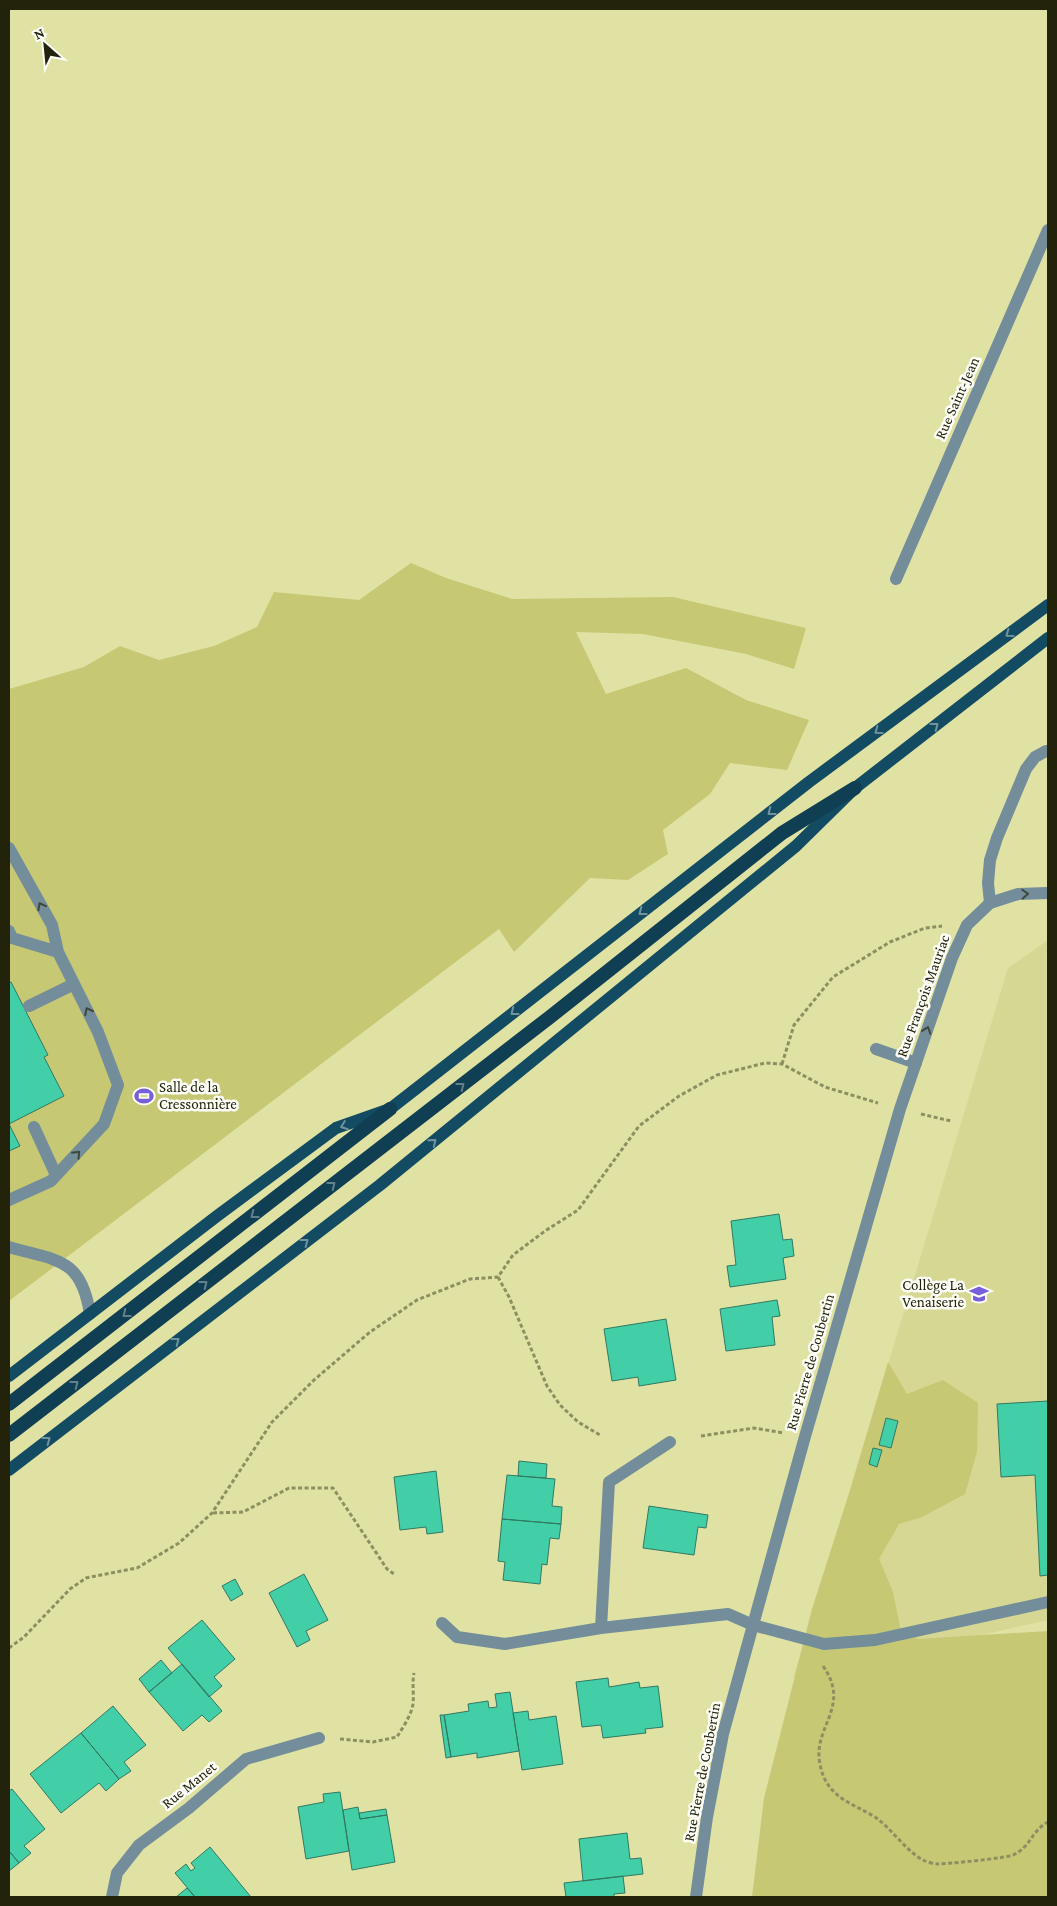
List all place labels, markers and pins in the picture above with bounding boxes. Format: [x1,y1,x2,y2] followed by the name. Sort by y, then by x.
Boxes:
[159,1079,237,1112] place label: Salle de la Cressonnière
[133,1085,155,1107] sports icon: Salle de la Cressonnière
[902,1277,964,1310] place label: Collège La Venaiserie
[968,1283,990,1305] school or university icon: Collège La Venaiserie

